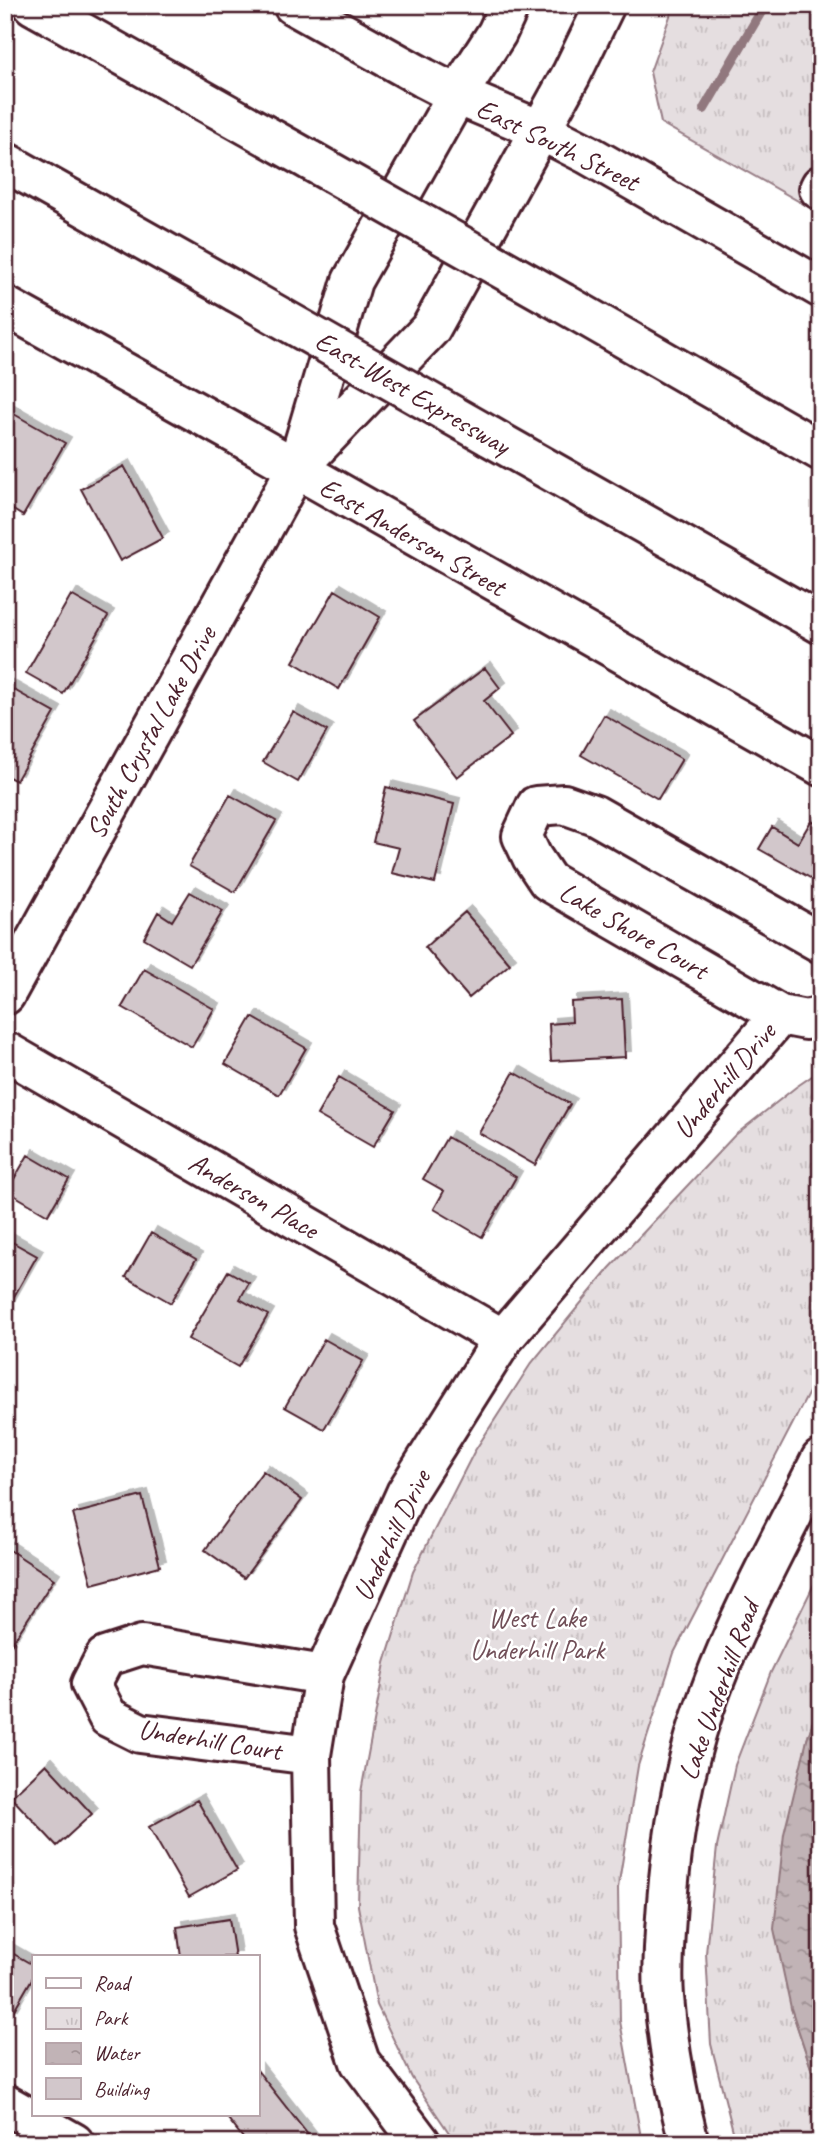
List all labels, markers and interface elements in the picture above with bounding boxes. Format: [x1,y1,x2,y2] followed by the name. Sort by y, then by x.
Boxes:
[471,90,647,200] street label: East South Street
[309,323,518,463] street label: East-West Expressway
[314,469,514,605] street label: East Anderson Street
[78,618,224,845] street label: South Crystal Lake Drive
[553,874,717,988] street label: Lake Shore Court
[666,1014,784,1146] street label: Underhill Drive
[183,1144,326,1247] street label: Anderson Place
[345,1463,439,1606] street label: Underhill Drive
[670,1592,768,1784] street label: Lake Underhill Road
[470,1600,606,1667] park label: West Lake Underhill Park
[136,1711,286,1768] street label: Underhill Court
[32,1955,259,2116] legend
[94,1970,133,1996] text: Road
[94,2005,129,2031] text: Park
[94,2040,141,2066] text: Water
[94,2076,151,2102] text: Building

